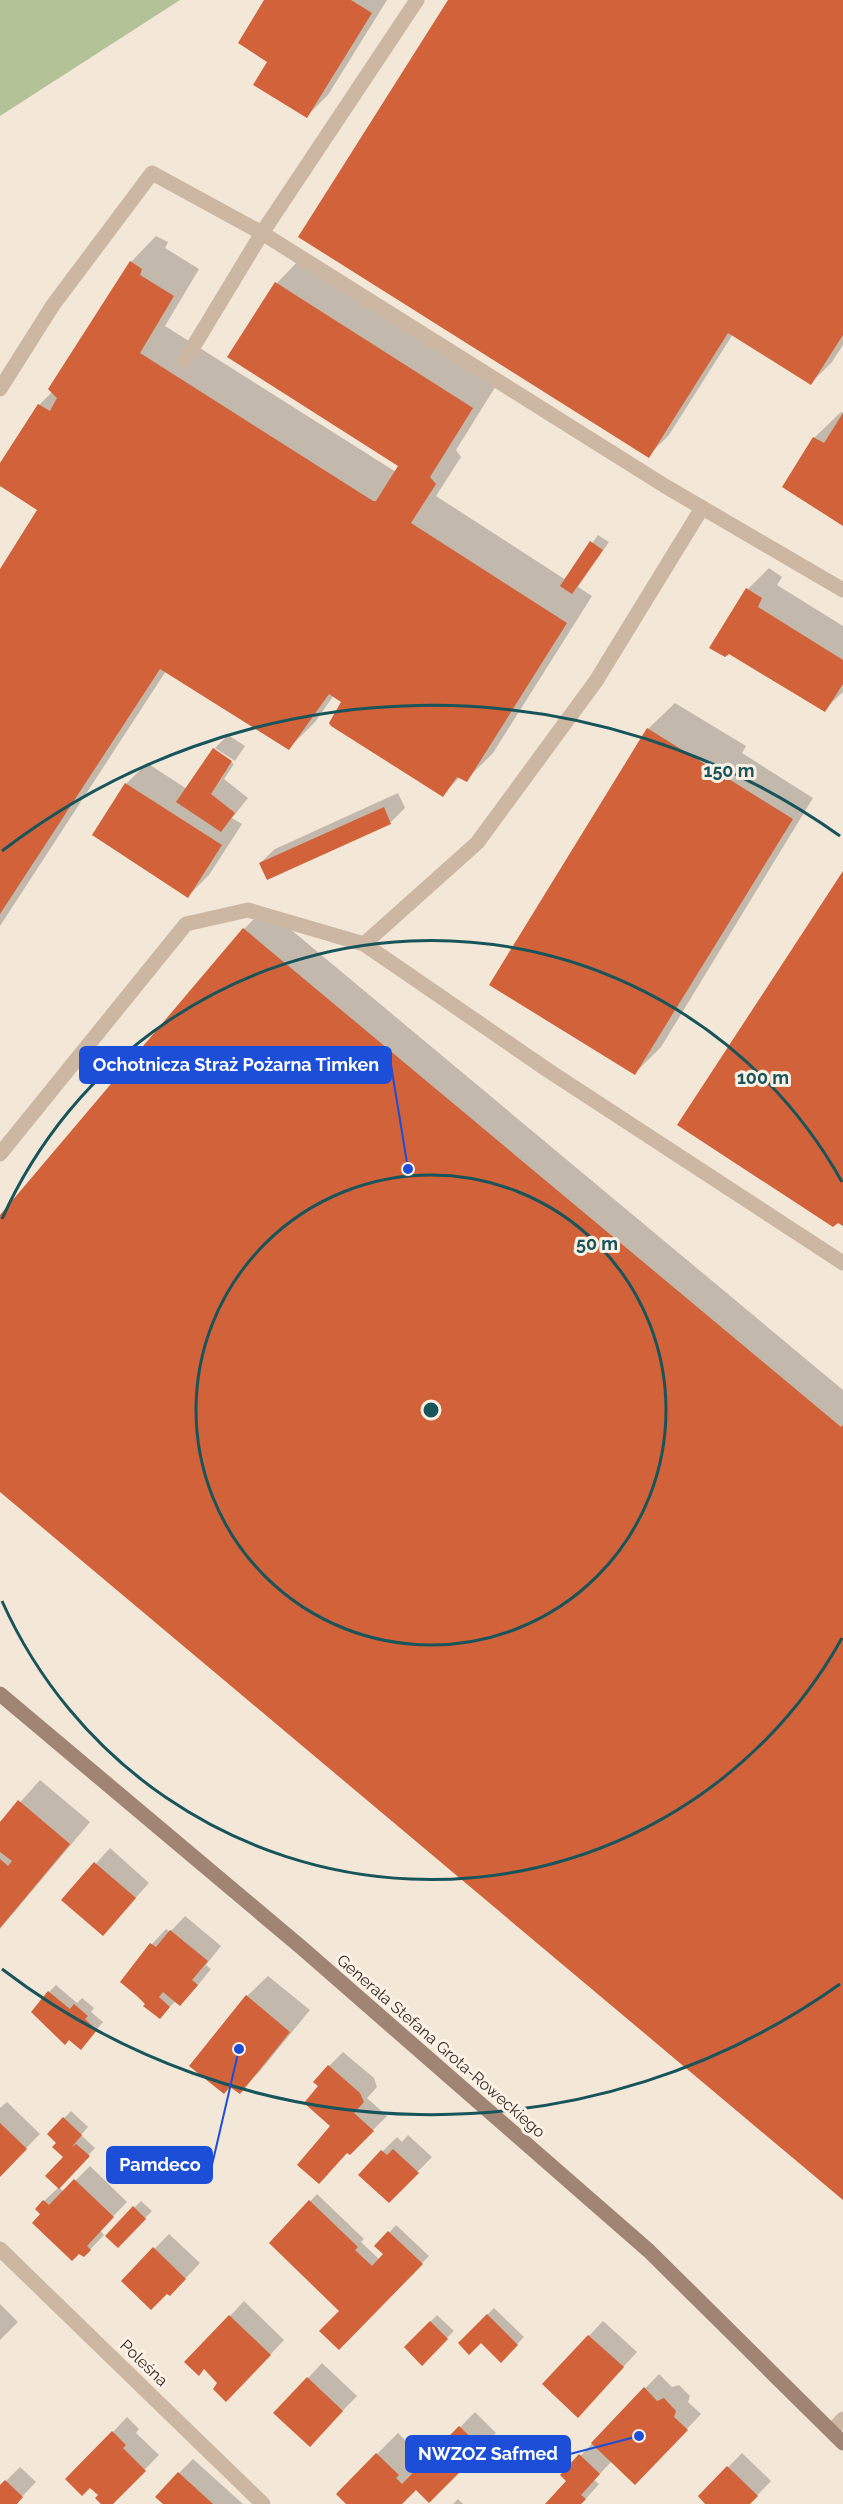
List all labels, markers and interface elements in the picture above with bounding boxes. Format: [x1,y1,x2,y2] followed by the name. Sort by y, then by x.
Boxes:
[704,760,755,781] text: 150 m
[80,1047,391,1083] callout: Ochotnicza Straż Pożarna Timken
[93,1054,379,1075] text: Ochotnicza Straż Pożarna Timken
[737,1067,789,1088] text: 100 m
[576,1233,618,1254] text: 50 m
[421,1400,441,1420] centre of rings
[333,1950,549,2142] street label: Generała Stefana Grota-Roweckiego
[107,2147,212,2183] callout: Pamdeco
[119,2154,201,2175] text: Pamdeco
[116,2336,172,2390] street label: Poleśna
[406,2436,570,2472] callout: NWZOZ Safmed
[418,2443,558,2464] text: NWZOZ Safmed

